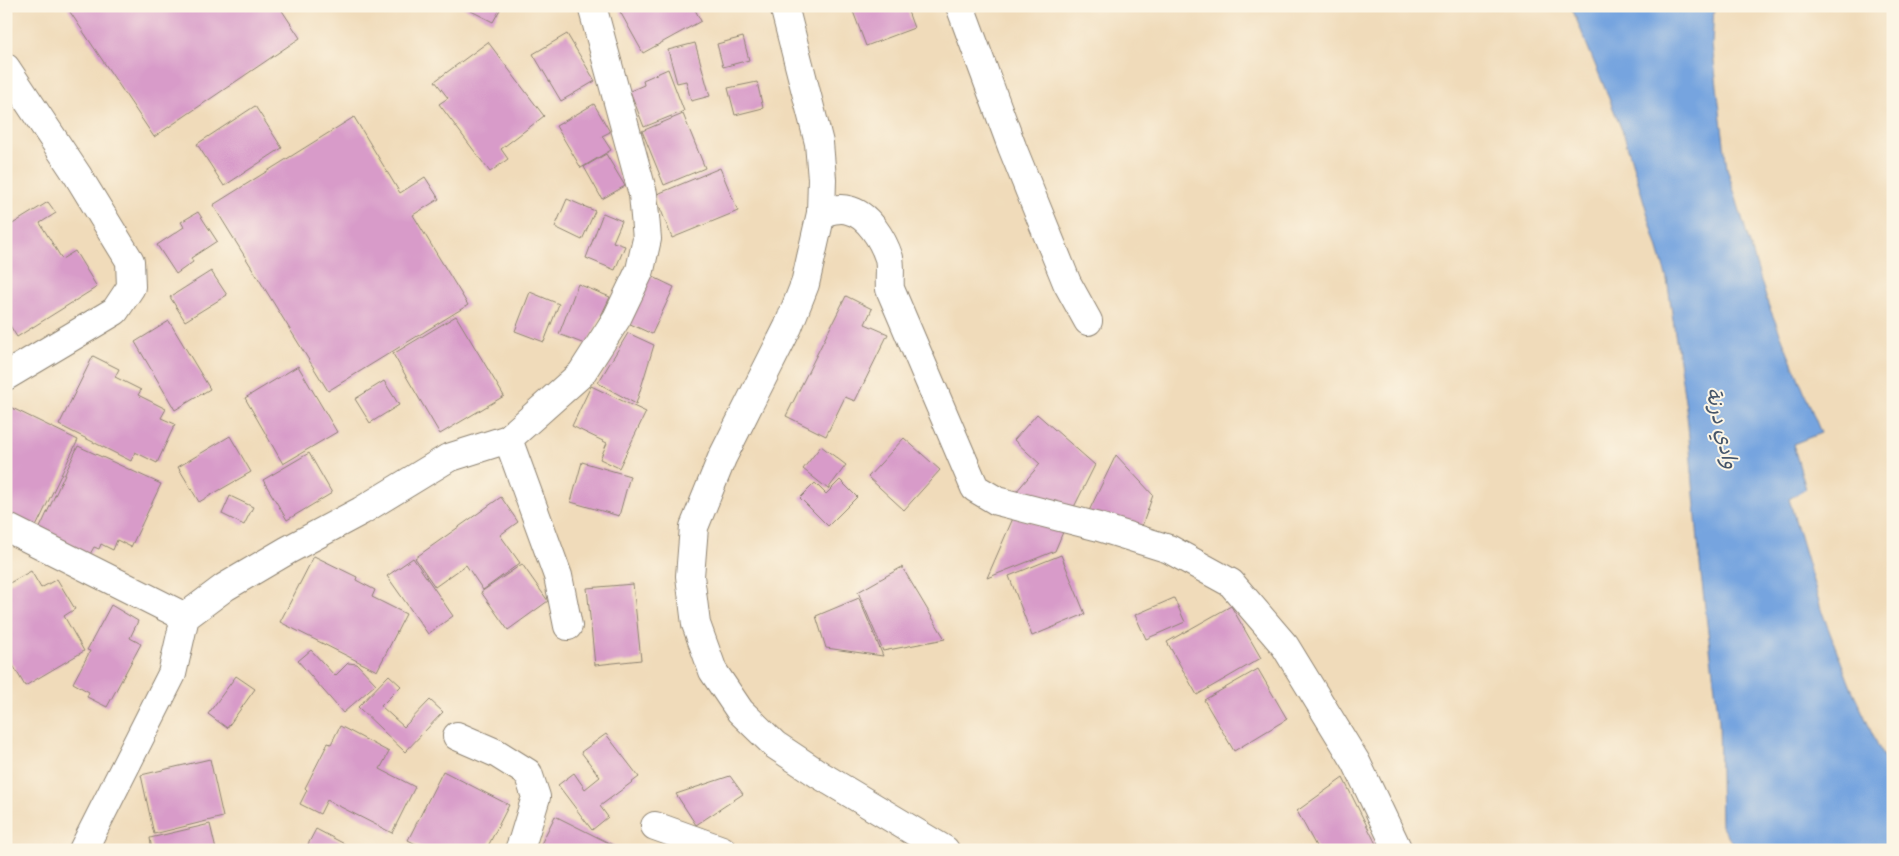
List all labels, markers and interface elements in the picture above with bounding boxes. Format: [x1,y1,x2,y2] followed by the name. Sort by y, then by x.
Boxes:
[1696,385,1744,472] water label: وادي درنة

